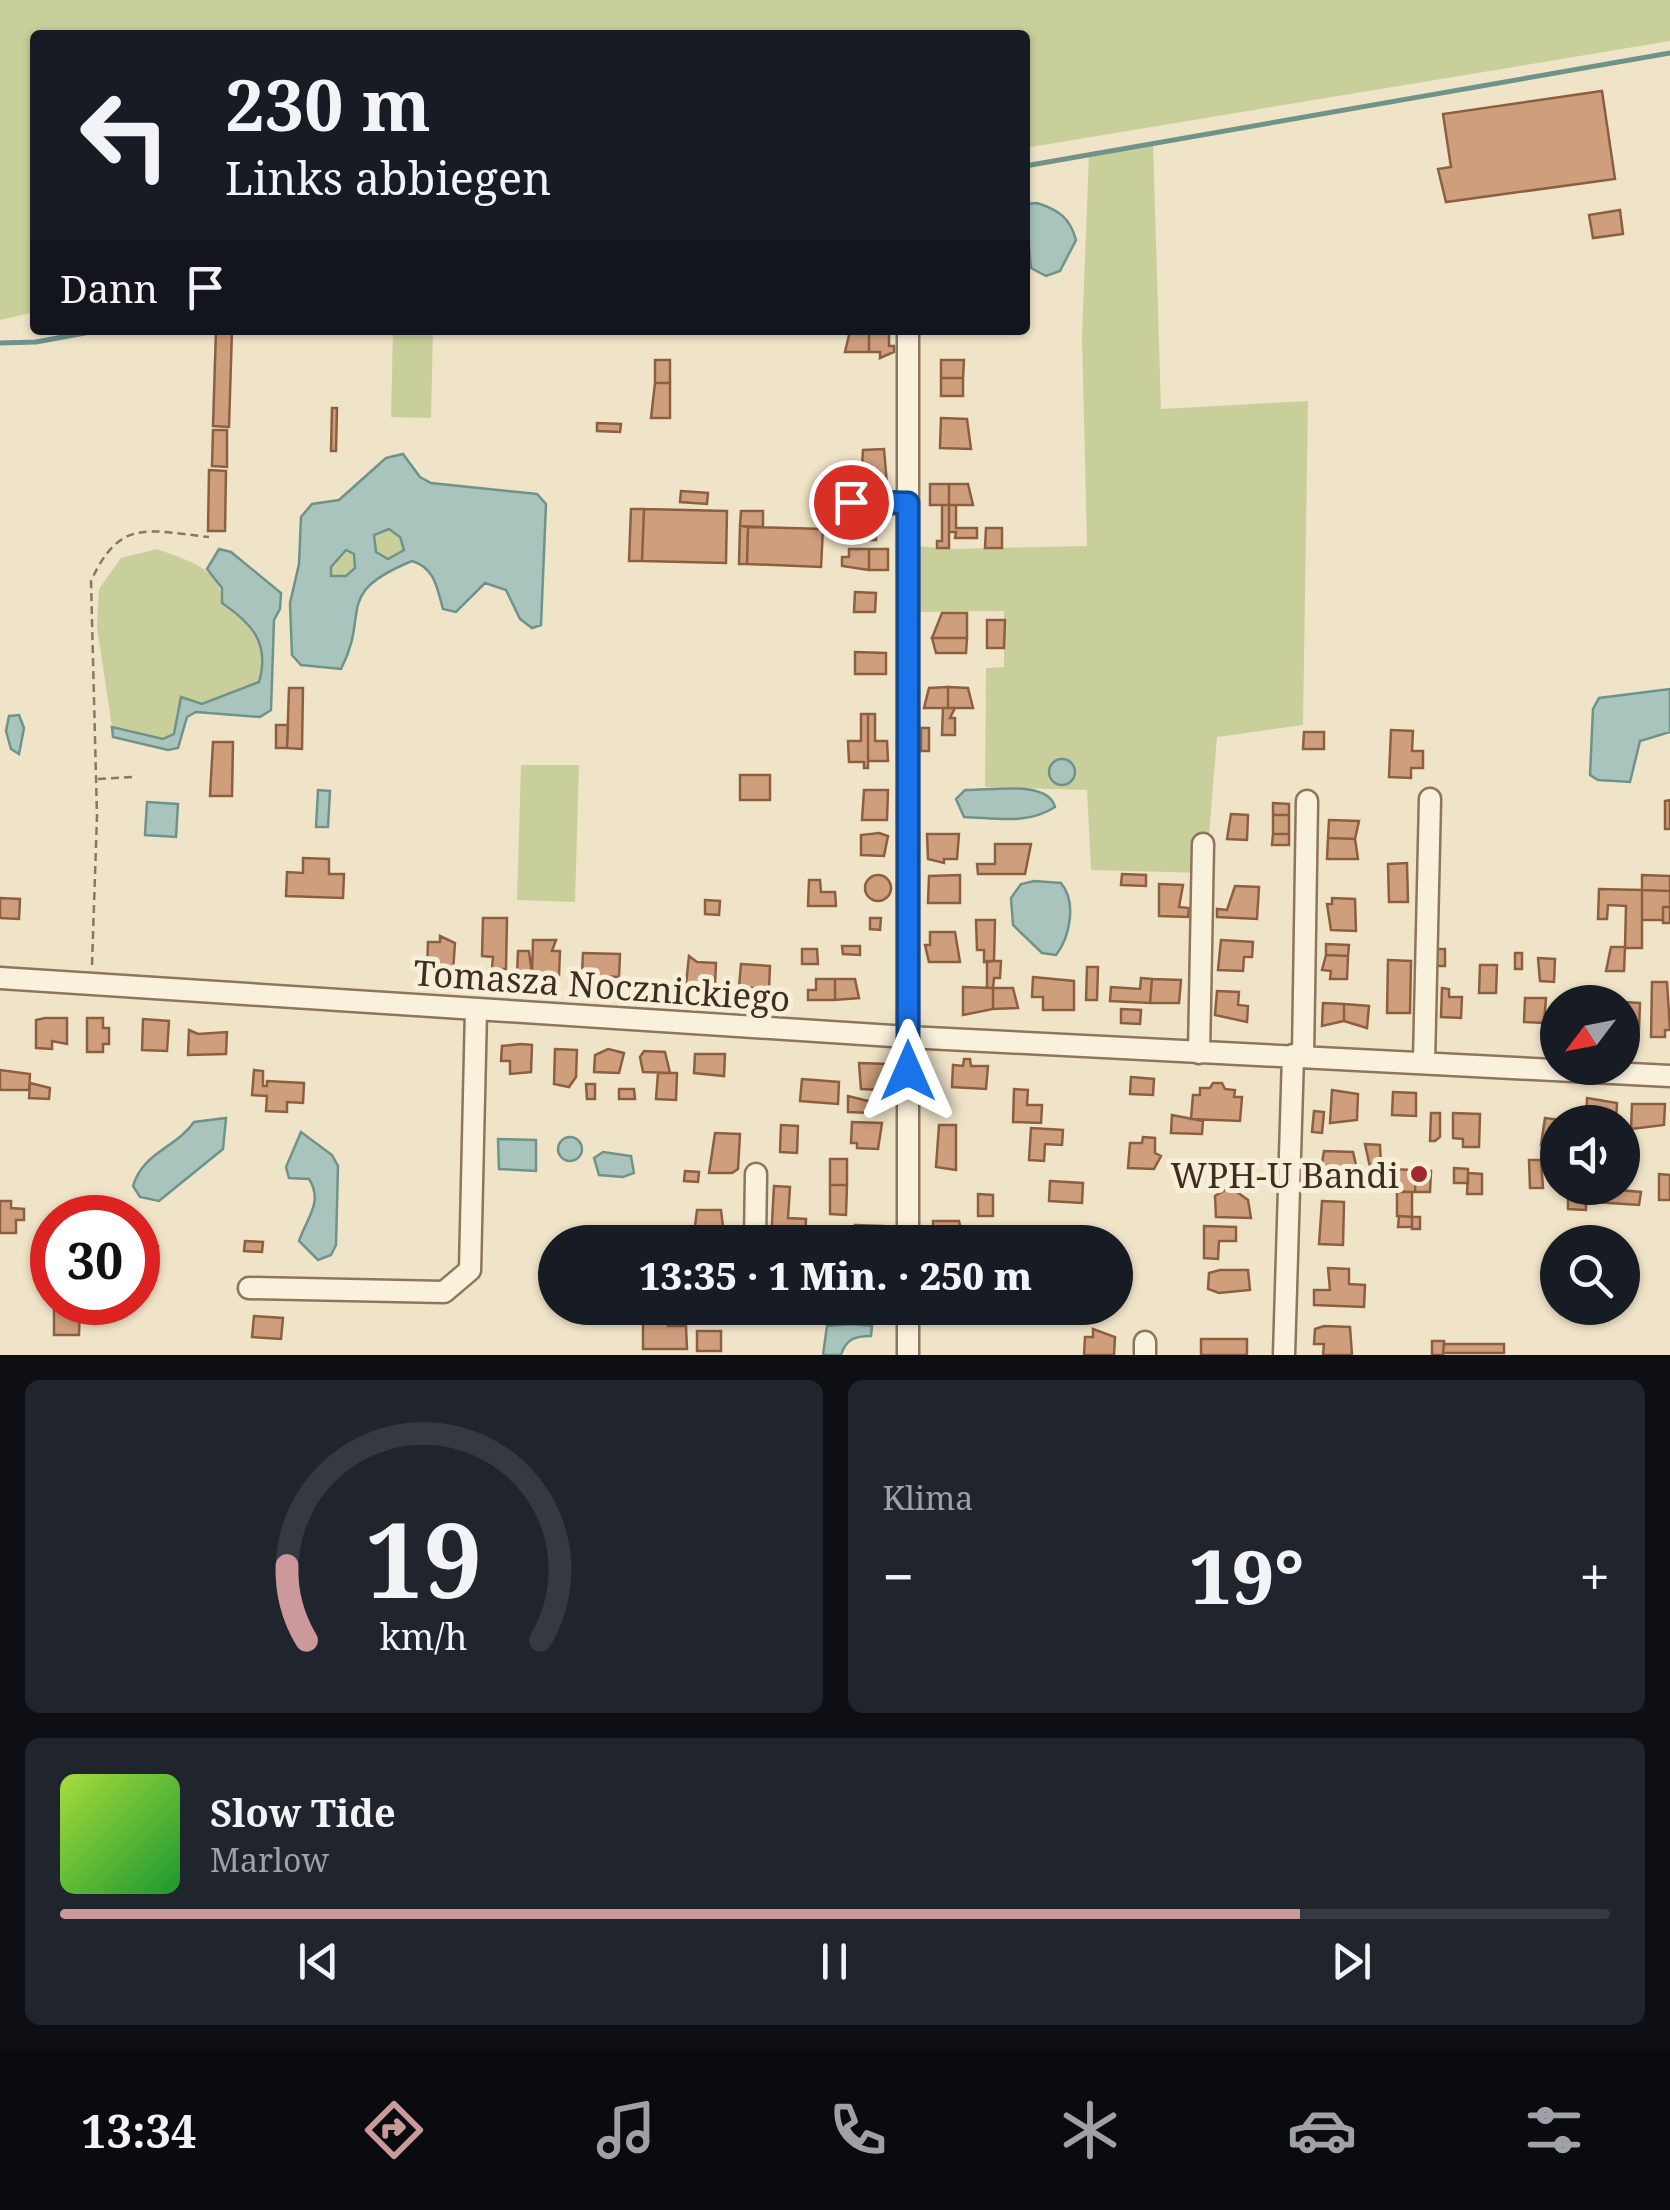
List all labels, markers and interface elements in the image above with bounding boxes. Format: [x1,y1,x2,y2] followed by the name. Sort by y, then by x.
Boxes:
[225,56,431,152] text: 230 m
[60,70,190,200] icon: left
[225,147,551,208] text: Links abbiegen
[178,260,233,315] icon: arrive
[60,262,158,314] text: Dann
[809,460,894,545] pin
[824,475,879,530] icon: arrive
[412,948,792,1022] street label: Tomasza Nocznickiego
[1540,985,1640,1085] north arrow
[1540,985,1640,1325] map controls
[856,1019,960,1123] position arrow
[1540,1105,1640,1205] button: sound
[1171,1151,1399,1198] place label: WPH-U Bandi
[1408,1163,1430,1185] marker: WPH-U Bandi
[30,1195,160,1325] speed limit sign: 30
[1540,1225,1640,1325] button: search
[639,1249,1032,1301] text: 13:35 · 1 Min. · 250 m
[883,1476,973,1519] text: Klima
[365,1487,483,1628] text: 19
[1189,1524,1304,1626] text: 19°
[883,1538,914,1613] text: −
[1579,1538,1610,1613] text: +
[380,1612,468,1660] text: km/h
[210,1786,396,1838] text: Slow Tide
[210,1838,329,1881] text: Marlow
[291,1934,346,1989] icon: previous
[807,1934,862,1989] icon: pause
[1324,1934,1379,1989] icon: next
[359,2095,429,2165] icon: directions
[591,2095,661,2165] icon: music
[823,2095,893,2165] icon: phone
[1055,2095,1125,2165] icon: climate
[1287,2095,1357,2165] icon: car
[1519,2095,1589,2165] icon: filters
[81,2100,196,2161] text: 13:34

